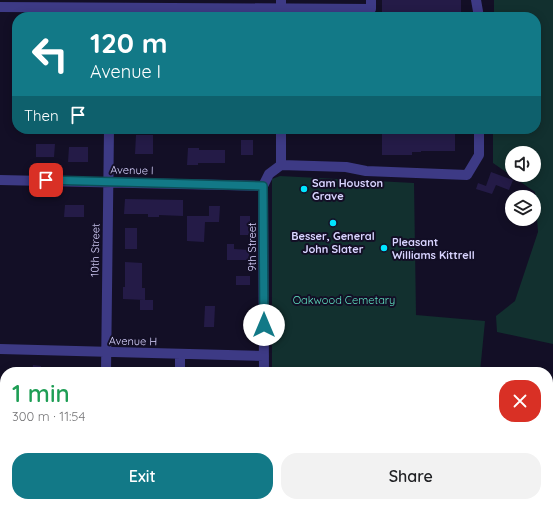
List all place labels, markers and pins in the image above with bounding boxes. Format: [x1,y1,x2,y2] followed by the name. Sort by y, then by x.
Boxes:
[29,163,63,197] pin
[312,176,383,203] place label: Sam Houston Grave
[299,184,309,194] marker: Sam Houston Grave
[328,218,338,228] marker: Besser, General John Slater
[291,229,375,256] place label: Besser, General John Slater
[392,235,475,262] place label: Pleasant Williams Kittrell
[379,243,389,253] marker: Pleasant Williams Kittrell

